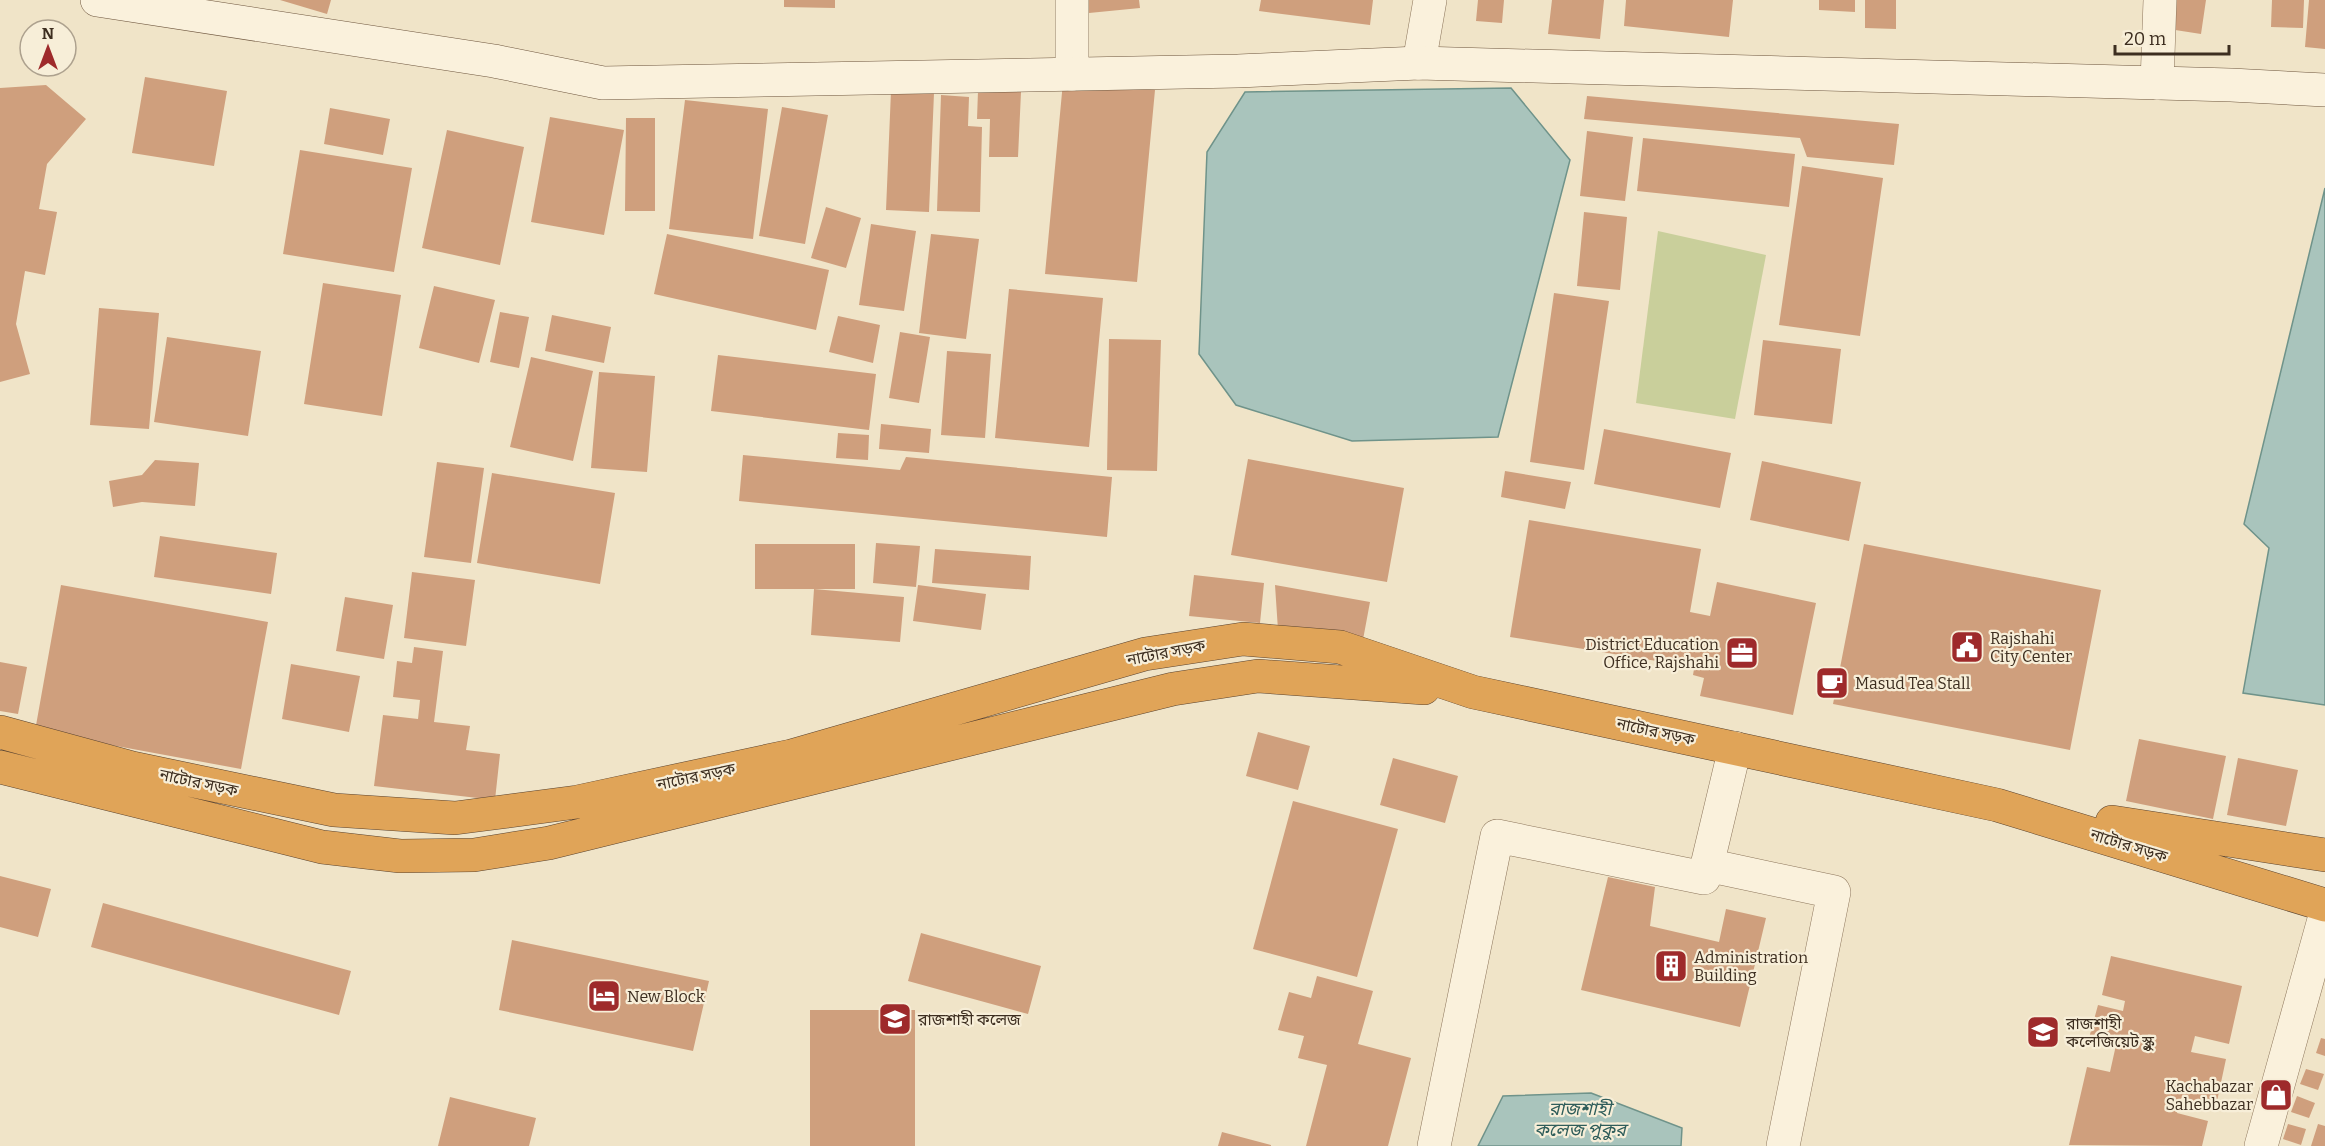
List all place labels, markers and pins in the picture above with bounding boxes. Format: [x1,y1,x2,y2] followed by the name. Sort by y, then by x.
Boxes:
[1949,629,1985,665] public building icon: Rajshahi City Center
[1990,629,2072,666] place label: Rajshahi City Center
[1585,635,1719,672] place label: District Education Office, Rajshahi
[1724,635,1760,671] office icon: District Education Office, Rajshahi
[1814,665,1850,701] cafe icon: Masud Tea Stall
[1855,674,1971,693] place label: Masud Tea Stall
[1653,948,1689,984] building icon: Administration Building
[1694,948,1808,985] place label: Administration Building
[586,978,622,1014] hotel icon: New Block
[627,987,705,1006] place label: New Block
[877,1001,913,1037] school or university icon: রাজশাহী কলেজ
[917,1010,1021,1029] place label: রাজশাহী কলেজ
[2025,1014,2061,1050] school or university icon: রাজশাহী কলেজিয়েট স্কুল
[2065,1014,2155,1051] place label: রাজশাহী কলেজিয়েট স্কুল
[2165,1077,2253,1114] place label: Kachabazar Sahebbazar
[2258,1077,2294,1113] shop icon: Kachabazar Sahebbazar

